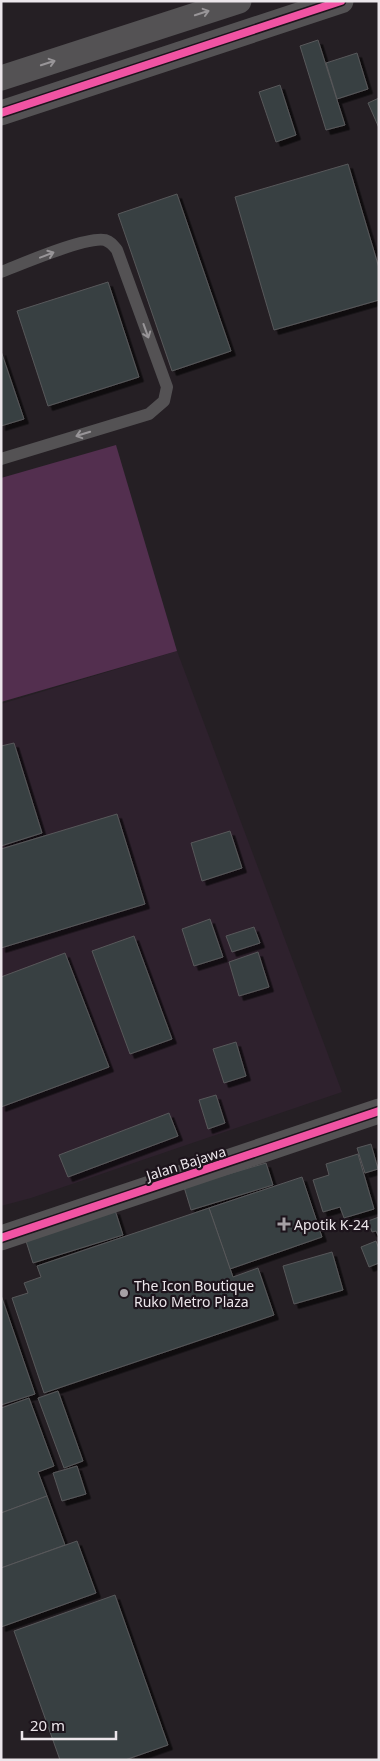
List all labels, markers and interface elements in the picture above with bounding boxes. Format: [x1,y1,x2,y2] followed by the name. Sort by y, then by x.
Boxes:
[194,8,210,17] one-way arrow
[39,58,55,68] one-way arrow
[39,250,54,259] one-way arrow
[142,323,151,338] one-way arrow
[76,430,92,440] one-way arrow
[142,1141,228,1185] street label: Jalan Bajawa
[294,1215,369,1234] place label: Apotik K-24
[278,1218,290,1230] marker: Apotik K-24
[134,1276,254,1311] place label: The Icon Boutique Ruko Metro Plaza
[118,1287,130,1299] marker: The Icon Boutique Ruko Metro Plaza
[22,1708,116,1740] scale bar
[30,1715,65,1735] text: 20 m

